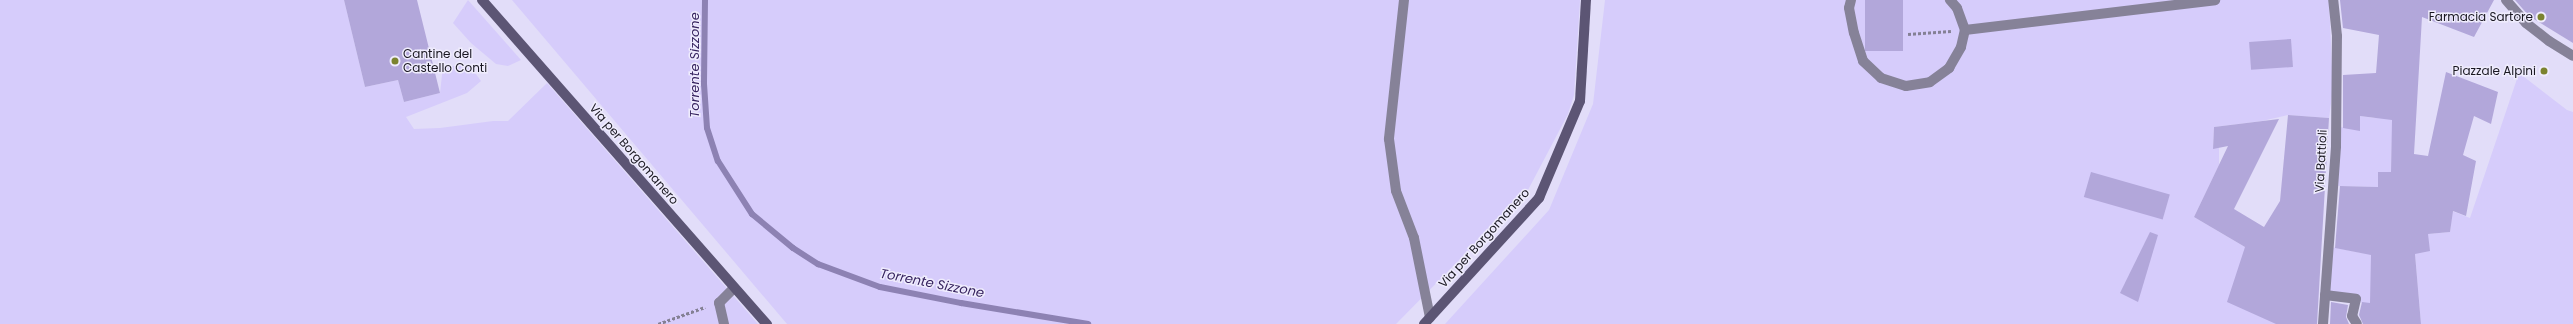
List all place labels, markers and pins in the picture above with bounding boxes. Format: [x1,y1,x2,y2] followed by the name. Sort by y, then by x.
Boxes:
[2429,10,2533,24] place label: Farmacia Sartore
[2536,12,2546,22] marker: Farmacia Sartore
[403,47,487,75] place label: Cantine del Castello Conti
[390,56,400,66] marker: Cantine del Castello Conti
[2453,64,2536,78] place label: Piazzale Alpini
[2539,66,2549,76] marker: Piazzale Alpini

